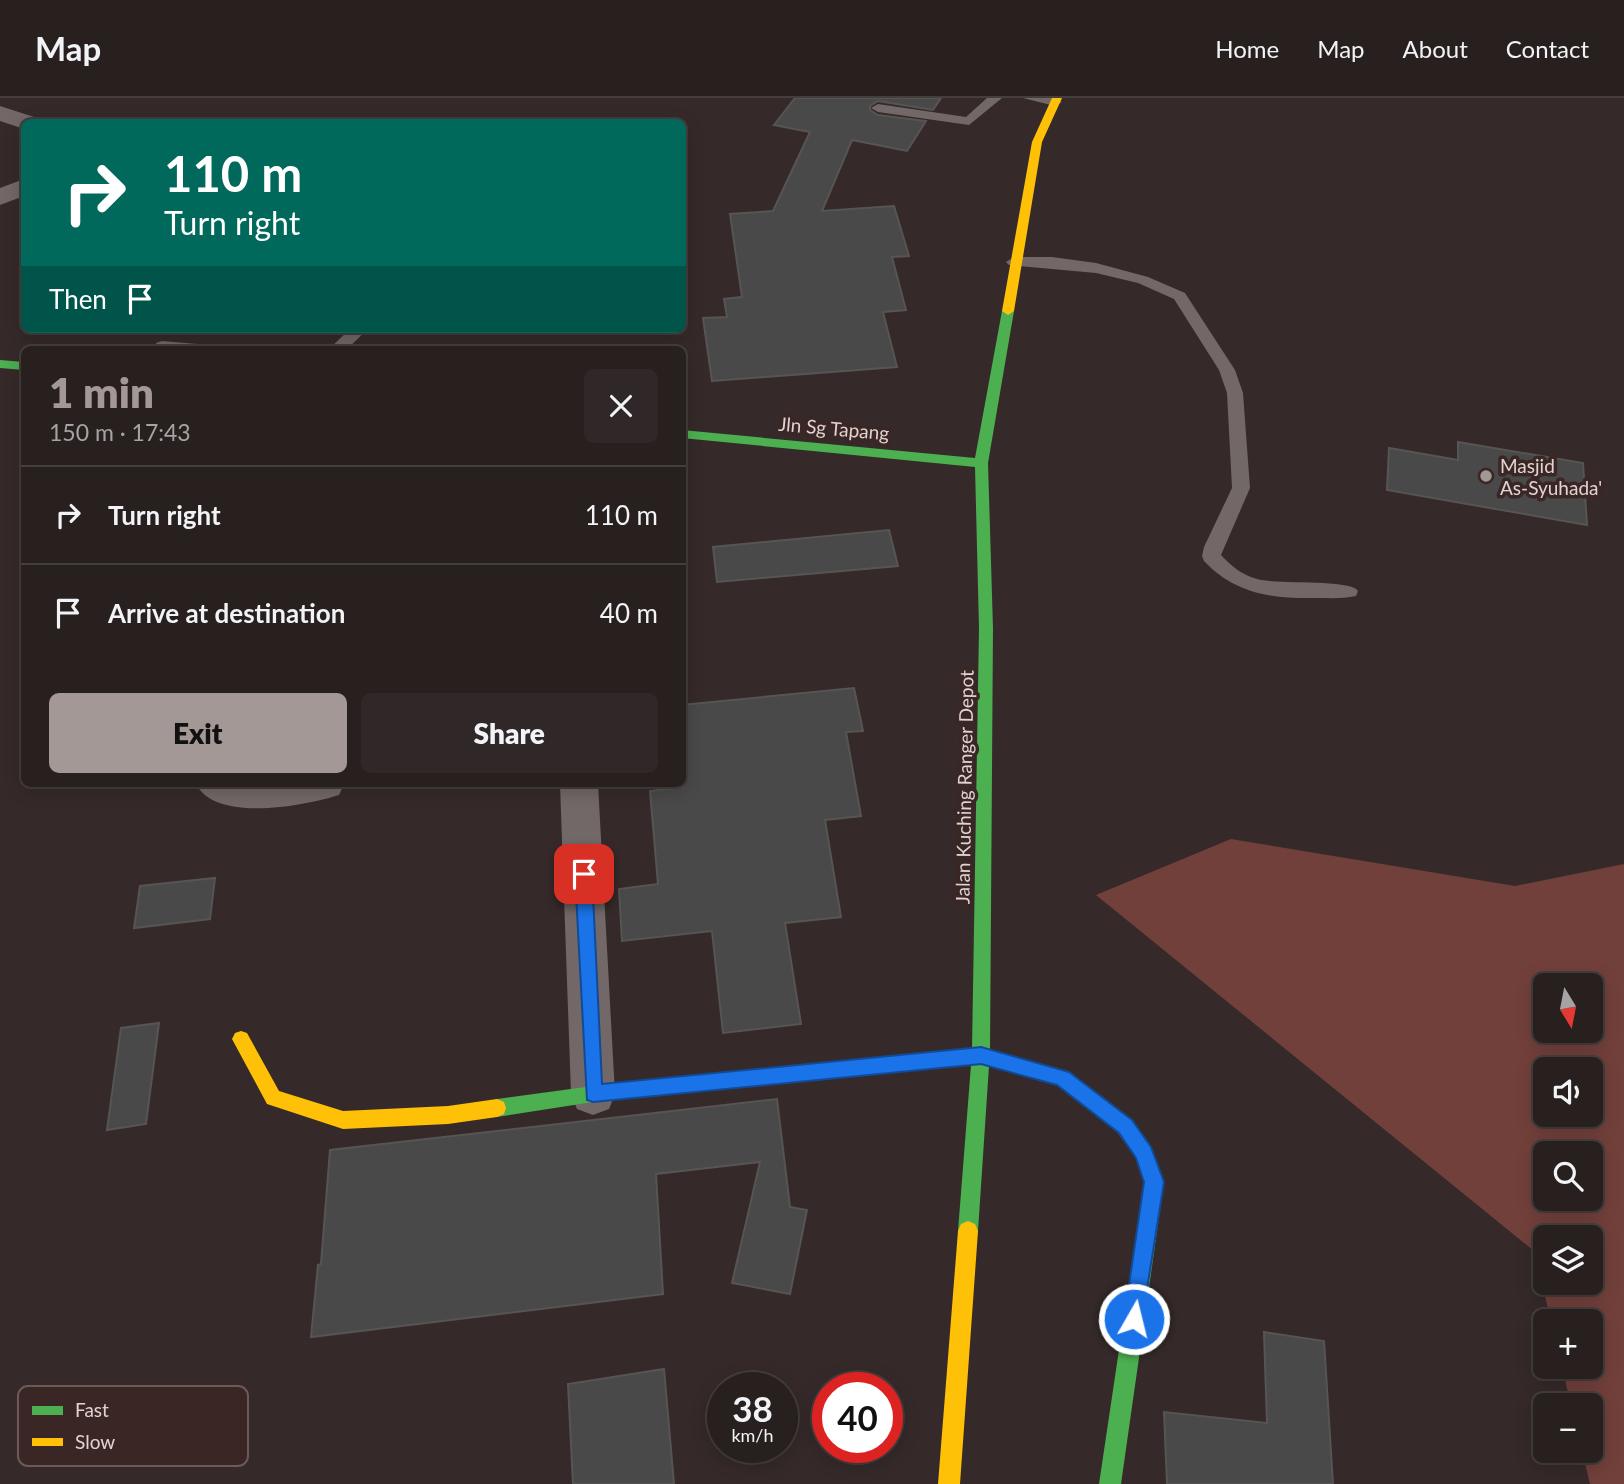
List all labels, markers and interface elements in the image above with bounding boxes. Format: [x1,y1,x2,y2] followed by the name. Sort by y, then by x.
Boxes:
[35,28,101,68] text: Map
[1215,34,1279,63] text: Home
[1317,34,1365,63] text: Map
[1403,34,1468,63] text: About
[1506,34,1589,63] text: Contact
[164,144,302,202] text: 110 m
[49,147,140,238] icon: right
[164,203,300,242] text: Turn right
[121,280,159,318] icon: arrive
[49,283,107,315] text: Then
[49,367,154,417] text: 1 min
[584,369,658,443] button: close
[778,412,890,444] street label: Jln Sg Tapang
[49,418,191,446] text: 150 m · 17:43
[1500,454,1602,499] place label: Masjid As-Syuhada'
[1478,468,1494,484] marker: Masjid As-Syuhada'
[49,496,87,534] icon: right
[108,499,221,531] text: Turn right
[585,499,658,531] text: 110 m
[49,594,87,632] icon: arrive
[108,597,345,629] text: Arrive at destination
[600,597,658,629] text: 40 m
[950,670,978,904] street label: Jalan Kuching Ranger Depot
[49,693,347,773] button: Exit
[361,693,658,773] button: Share
[554,844,614,904] pin
[565,855,603,893] icon: arrive
[1533,973,1603,1043] north arrow
[1533,973,1603,1463] map controls
[1533,1057,1603,1127] button: sound
[1533,1141,1603,1211] button: search
[1533,1225,1603,1295] button: layers
[1097,1282,1171,1356] position arrow
[1533,1309,1603,1379] button: +
[812,1372,903,1463] speed limit sign: 40
[18,1386,248,1466] legend
[732,1387,773,1429] text: 38
[1533,1393,1603,1463] button: −
[75,1398,109,1421] text: Fast
[731,1424,774,1446] text: km/h
[75,1430,115,1453] text: Slow

